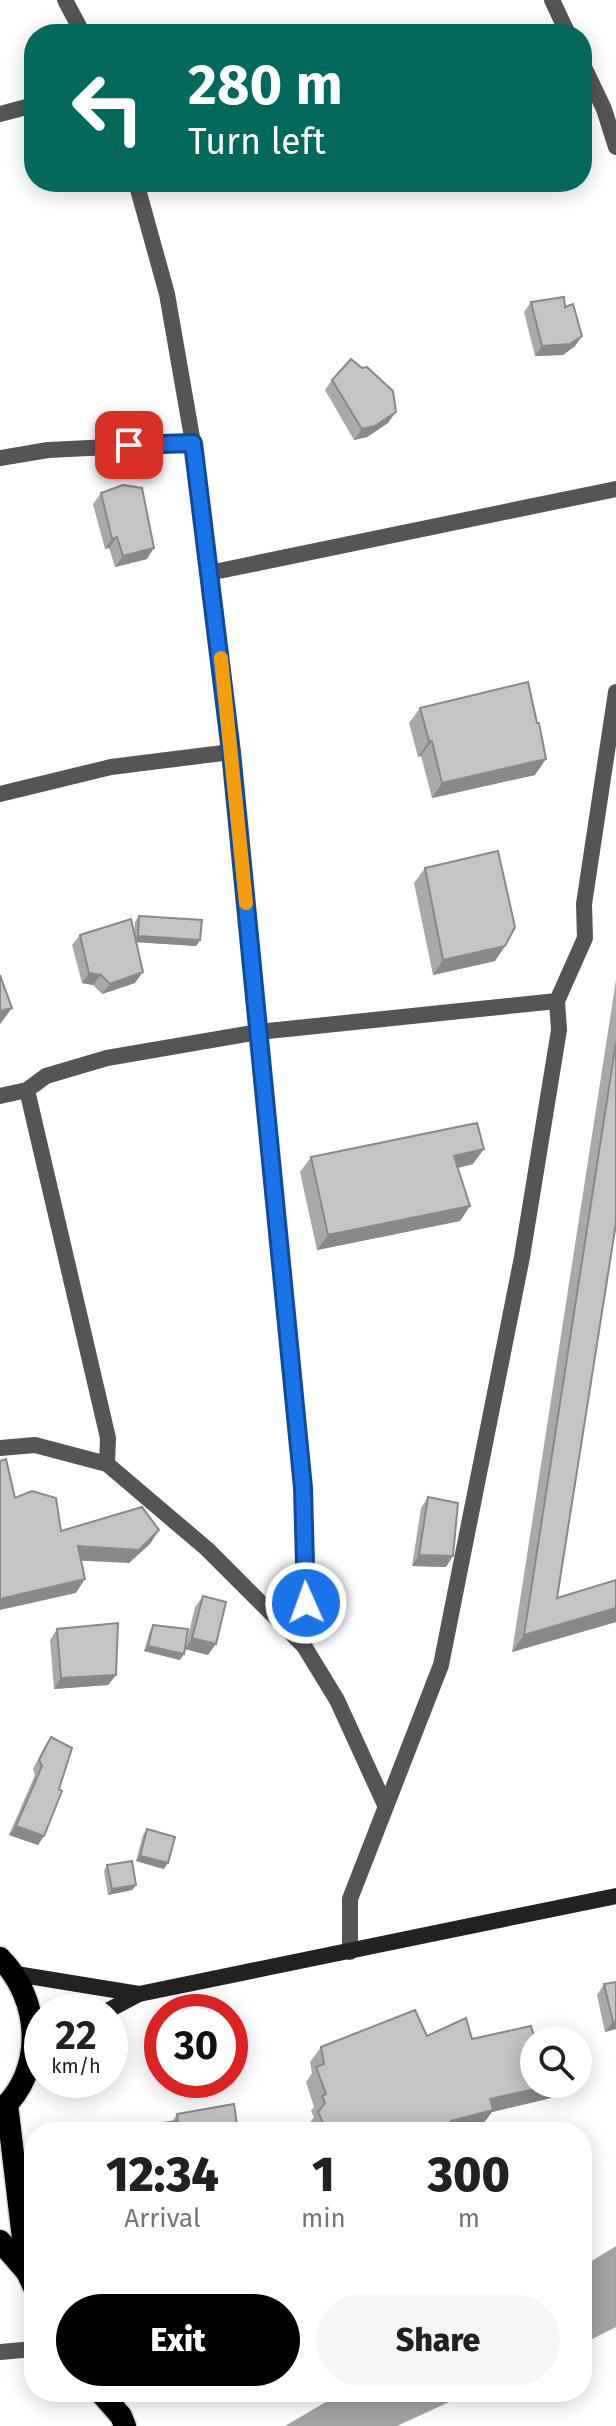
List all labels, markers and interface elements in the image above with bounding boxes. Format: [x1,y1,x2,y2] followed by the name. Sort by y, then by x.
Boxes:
[188,52,343,119] text: 280 m
[56,56,160,160] icon: left
[188,120,326,164] text: Turn left
[95,411,163,479] pin
[107,423,151,467] icon: arrive
[264,1561,348,1645] position arrow
[144,1994,248,2098] speed limit sign: 30
[55,2012,97,2060] text: 22
[520,2026,592,2098] map controls
[520,2026,592,2098] button: search
[51,2054,101,2078] text: km/h
[106,2146,219,2204] text: 12:34
[312,2146,335,2204] text: 1
[428,2146,510,2204] text: 300
[124,2203,201,2234] text: Arrival
[301,2203,346,2234] text: min
[458,2203,480,2234] text: m
[56,2294,300,2386] button: Exit
[316,2294,560,2386] button: Share

